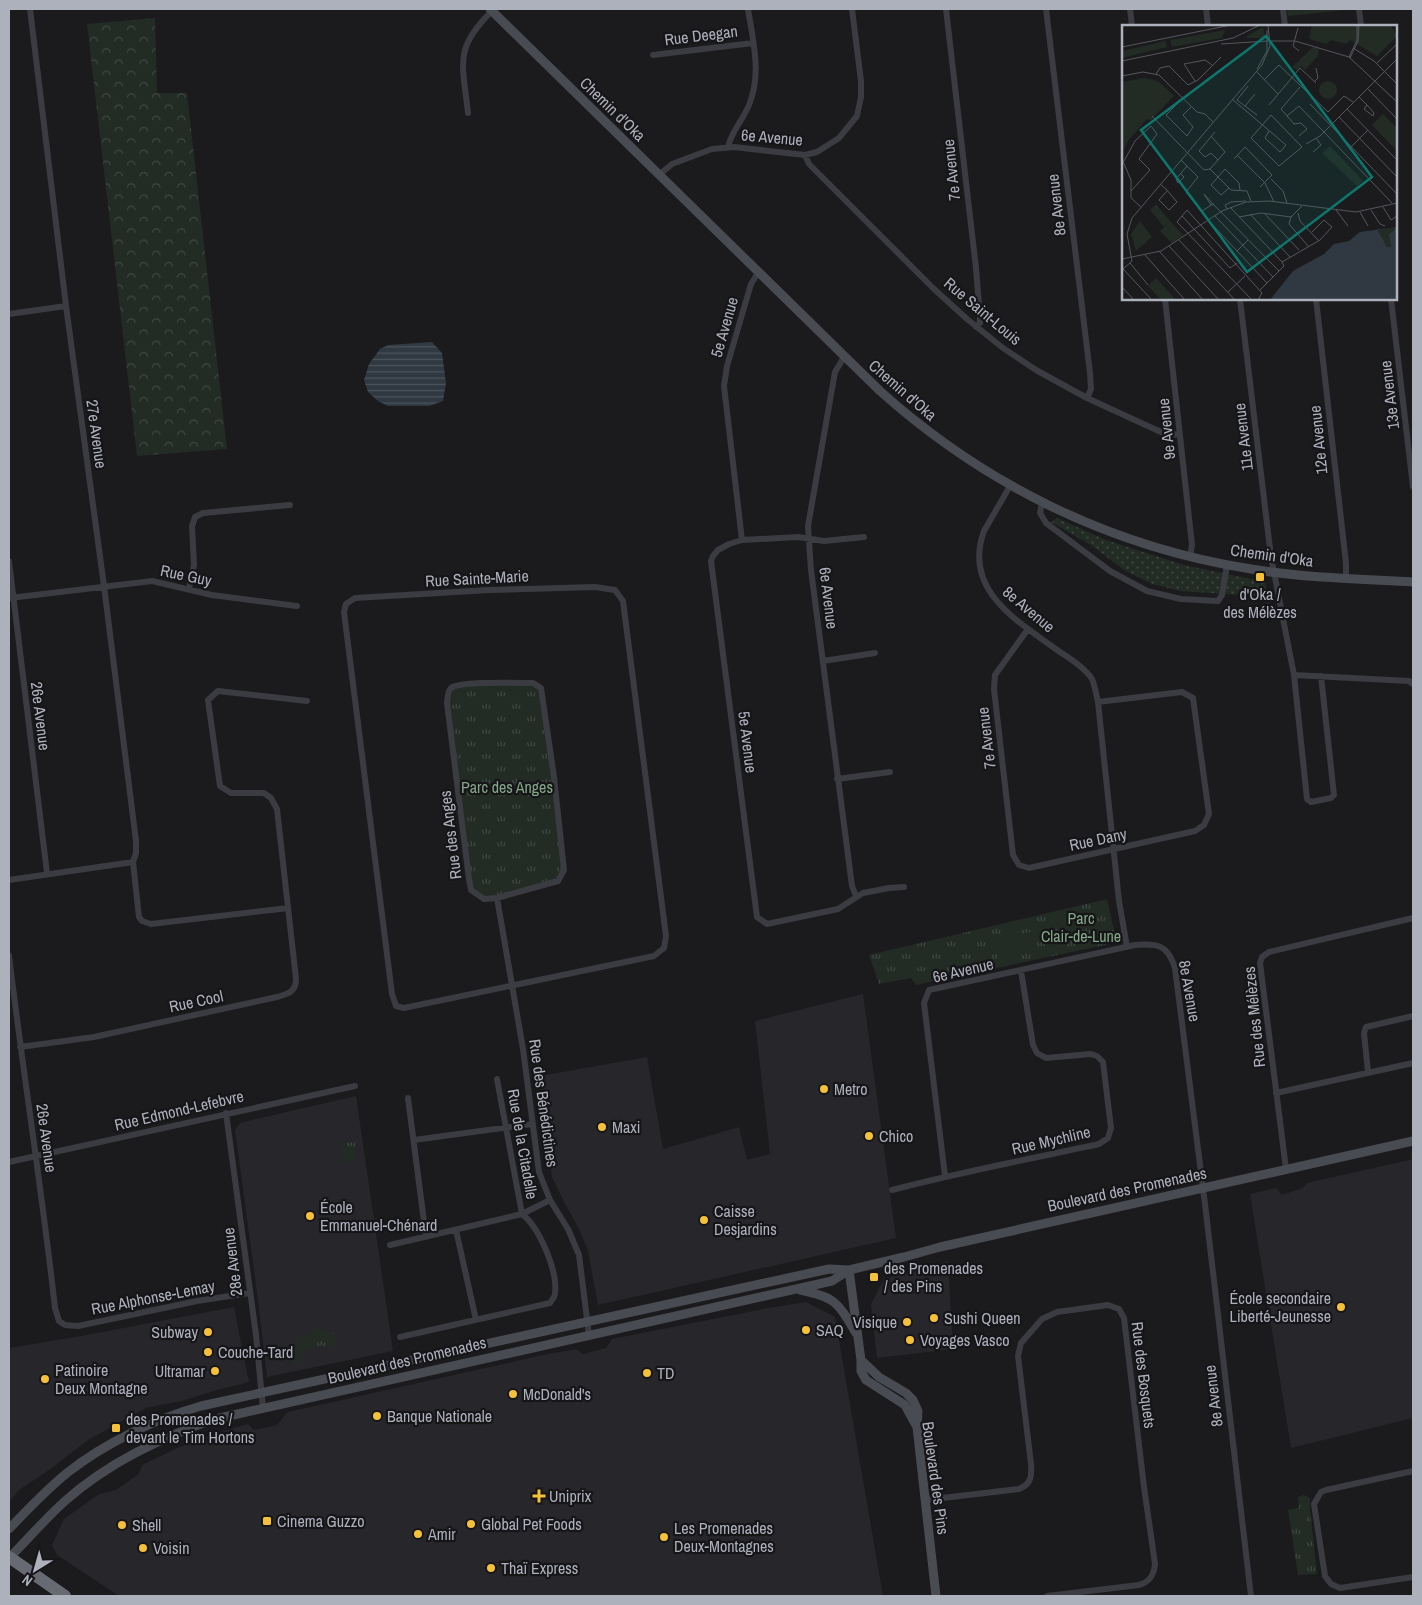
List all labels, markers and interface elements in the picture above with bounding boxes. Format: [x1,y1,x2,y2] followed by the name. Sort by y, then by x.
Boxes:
[663,20,739,50] street label: Rue Deegan
[1122,25,1397,300] inset map
[575,72,651,146] street label: Chemin d'Oka
[740,123,804,151] street label: 6e Avenue
[937,138,965,202] street label: 7e Avenue
[1041,173,1071,237] street label: 8e Avenue
[940,272,1026,350] street label: Rue Saint-Louis
[705,294,743,360] street label: 5e Avenue
[864,354,942,426] street label: Chemin d'Oka
[1374,359,1404,431] street label: 13e Avenue
[1152,397,1180,461] street label: 9e Avenue
[81,398,113,470] street label: 27e Avenue
[1228,402,1258,472] street label: 11e Avenue
[1303,404,1333,476] street label: 12e Avenue
[1229,538,1316,572] street label: Chemin d'Oka
[158,559,214,591] street label: Rue Guy
[425,564,529,592] street label: Rue Sainte-Marie
[814,566,844,630] street label: 6e Avenue
[1254,571,1266,583] marker: d'Oka / des Mélèzes
[998,581,1060,637] street label: 8e Avenue
[1223,583,1297,623] place label: d'Oka / des Mélèzes
[26,680,56,752] street label: 26e Avenue
[971,706,1001,770] street label: 7e Avenue
[733,710,763,774] street label: 5e Avenue
[461,776,553,798] park label: Parc des Anges
[434,789,466,881] street label: Rue des Anges
[1067,822,1129,856] street label: Rue Dany
[1041,907,1121,947] park label: Parc Clair-de-Lune
[930,952,996,988] street label: 6e Avenue
[1174,959,1206,1023] street label: 8e Avenue
[1238,965,1270,1069] street label: Rue des Mélèzes
[167,985,225,1017] street label: Rue Cool
[524,1038,564,1168] street label: Rue des Bénédictines
[834,1078,868,1100] place label: Metro
[818,1083,830,1095] marker: Metro
[112,1084,246,1136] street label: Rue Edmond-Lefebvre
[502,1087,544,1201] street label: Rue de la Citadelle
[31,1102,63,1174] street label: 26e Avenue
[612,1116,640,1138] place label: Maxi
[1009,1120,1093,1160] street label: Rue Mychline
[596,1121,608,1133] marker: Maxi
[879,1125,913,1147] place label: Chico
[863,1130,875,1142] marker: Chico
[1046,1161,1208,1217] street label: Boulevard des Promenades
[320,1196,437,1236] place label: École Emmanuel-Chénard
[714,1200,777,1240] place label: Caisse Desjardins
[304,1210,316,1222] marker: École Emmanuel-Chénard
[698,1214,710,1226] marker: Caisse Desjardins
[217,1226,247,1298] street label: 28e Avenue
[884,1257,983,1297] place label: des Promenades / des Pins
[868,1271,880,1283] marker: des Promenades / des Pins
[89,1274,217,1320] street label: Rue Alphonse-Lemay
[1230,1287,1331,1327] place label: École secondaire Liberté-Jeunesse
[1335,1301,1347,1313] marker: École secondaire Liberté-Jeunesse
[944,1307,1021,1329] place label: Sushi Queen
[853,1311,897,1333] place label: Visique
[928,1312,940,1324] marker: Sushi Queen
[901,1316,913,1328] marker: Visique
[816,1319,844,1341] place label: SAQ
[1127,1320,1161,1430] street label: Rue des Bosquets
[151,1321,198,1343] place label: Subway
[800,1324,812,1336] marker: SAQ
[202,1326,214,1338] marker: Subway
[920,1329,1010,1351] place label: Voyages Vasco
[326,1331,488,1389] street label: Boulevard des Promenades
[904,1334,916,1346] marker: Voyages Vasco
[218,1341,293,1363] place label: Couche-Tard
[202,1346,214,1358] marker: Couche-Tard
[55,1359,148,1399] place label: Patinoire Deux Montagne
[155,1360,206,1382] place label: Ultramar
[657,1362,675,1384] place label: TD
[1198,1364,1228,1428] street label: 8e Avenue
[209,1365,221,1377] marker: Ultramar
[641,1367,653,1379] marker: TD
[39,1373,51,1385] marker: Patinoire Deux Montagne
[523,1383,591,1405] place label: McDonald's
[507,1388,519,1400] marker: McDonald's
[387,1405,492,1427] place label: Banque Nationale
[126,1408,255,1448] place label: des Promenades / devant le Tim Hortons
[371,1410,383,1422] marker: Banque Nationale
[917,1420,955,1536] street label: Boulevard des Pins
[110,1422,122,1434] marker: des Promenades / devant le Tim Hortons
[549,1485,592,1507] place label: Uniprix
[533,1490,545,1502] marker: Uniprix
[277,1510,365,1532] place label: Cinema Guzzo
[481,1513,582,1535] place label: Global Pet Foods
[132,1514,161,1536] place label: Shell
[261,1515,273,1527] marker: Cinema Guzzo
[674,1517,774,1557] place label: Les Promenades Deux-Montagnes
[465,1518,477,1530] marker: Global Pet Foods
[116,1519,128,1531] marker: Shell
[427,1523,456,1545] place label: Amir
[412,1528,424,1540] marker: Amir
[658,1531,670,1543] marker: Les Promenades Deux-Montagnes
[153,1537,189,1559] place label: Voisin
[137,1542,149,1554] marker: Voisin
[10,1545,60,1595] north arrow
[501,1557,578,1579] place label: Thaï Express
[485,1562,497,1574] marker: Thaï Express
[18,1571,36,1590] text: N

